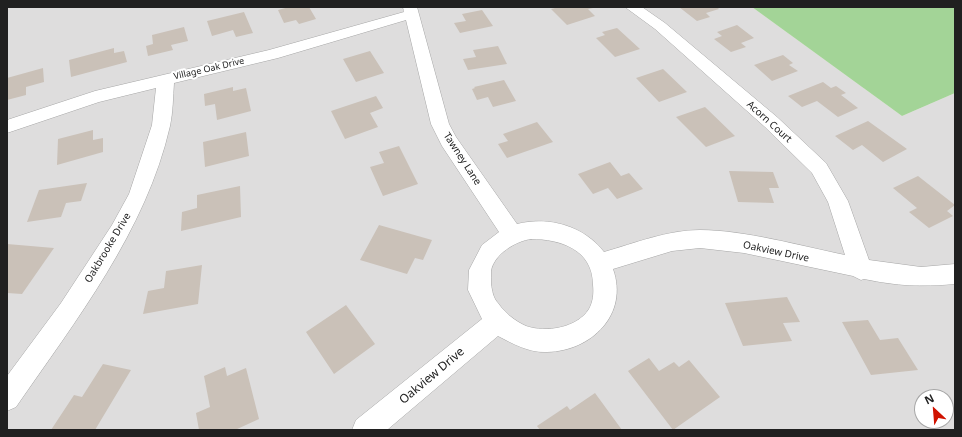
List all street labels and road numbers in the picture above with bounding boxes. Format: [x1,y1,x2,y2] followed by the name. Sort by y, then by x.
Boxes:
[173,56,245,82] street label: Village Oak Drive
[744,99,794,145] street label: Acorn Court
[441,130,483,188] street label: Tawney Lane
[82,211,134,285] street label: Oakbrooke Drive
[742,239,810,265] street label: Oakview Drive
[397,345,467,407] street label: Oakview Drive

